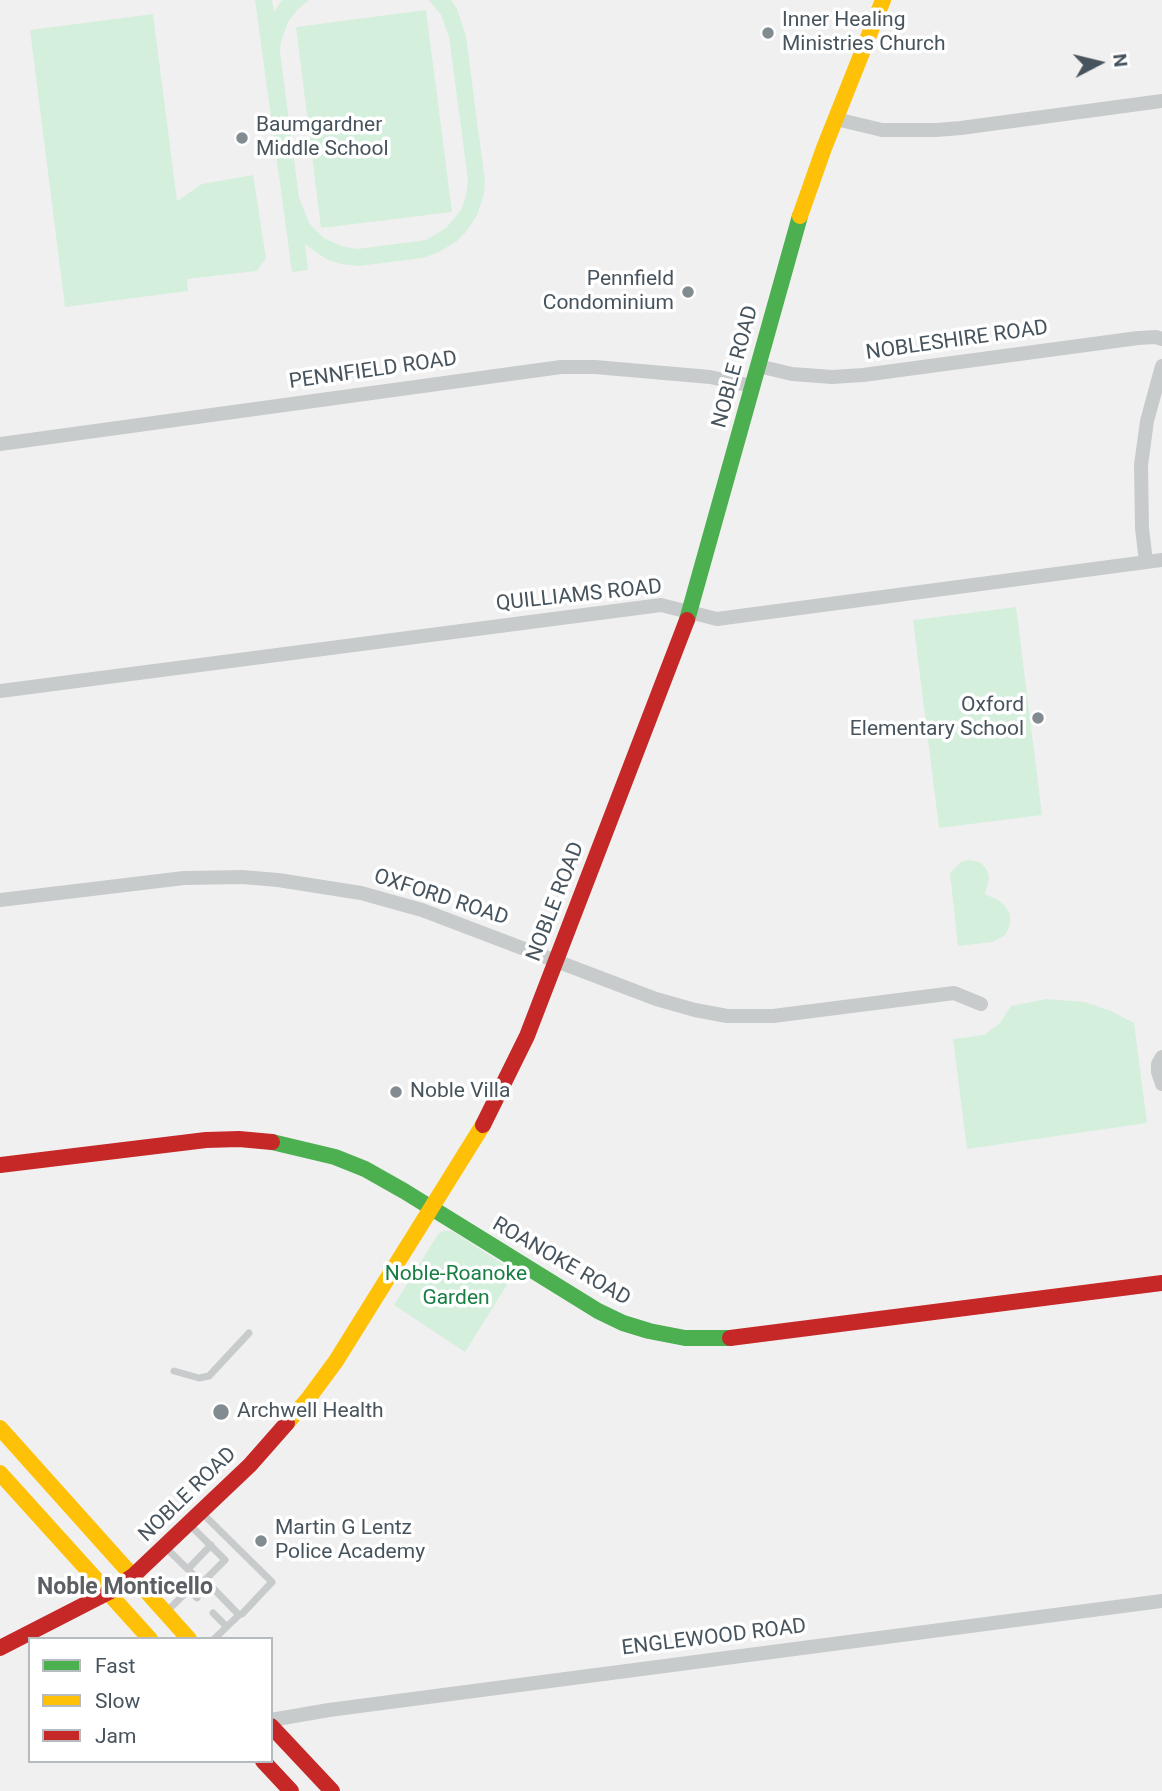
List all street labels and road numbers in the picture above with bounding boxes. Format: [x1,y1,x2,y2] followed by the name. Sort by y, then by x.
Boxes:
[708,303,764,431] street label: NOBLE ROAD
[864,316,1050,366] street label: NOBLESHIRE ROAD
[287,347,459,395] street label: PENNFIELD ROAD
[495,575,663,617] street label: QUILLIAMS ROAD
[522,839,590,965] street label: NOBLE ROAD
[371,864,511,932] street label: OXFORD ROAD
[487,1212,635,1312] street label: ROANOKE ROAD
[134,1442,242,1548] street label: NOBLE ROAD
[620,1614,808,1662] street label: ENGLEWOOD ROAD

